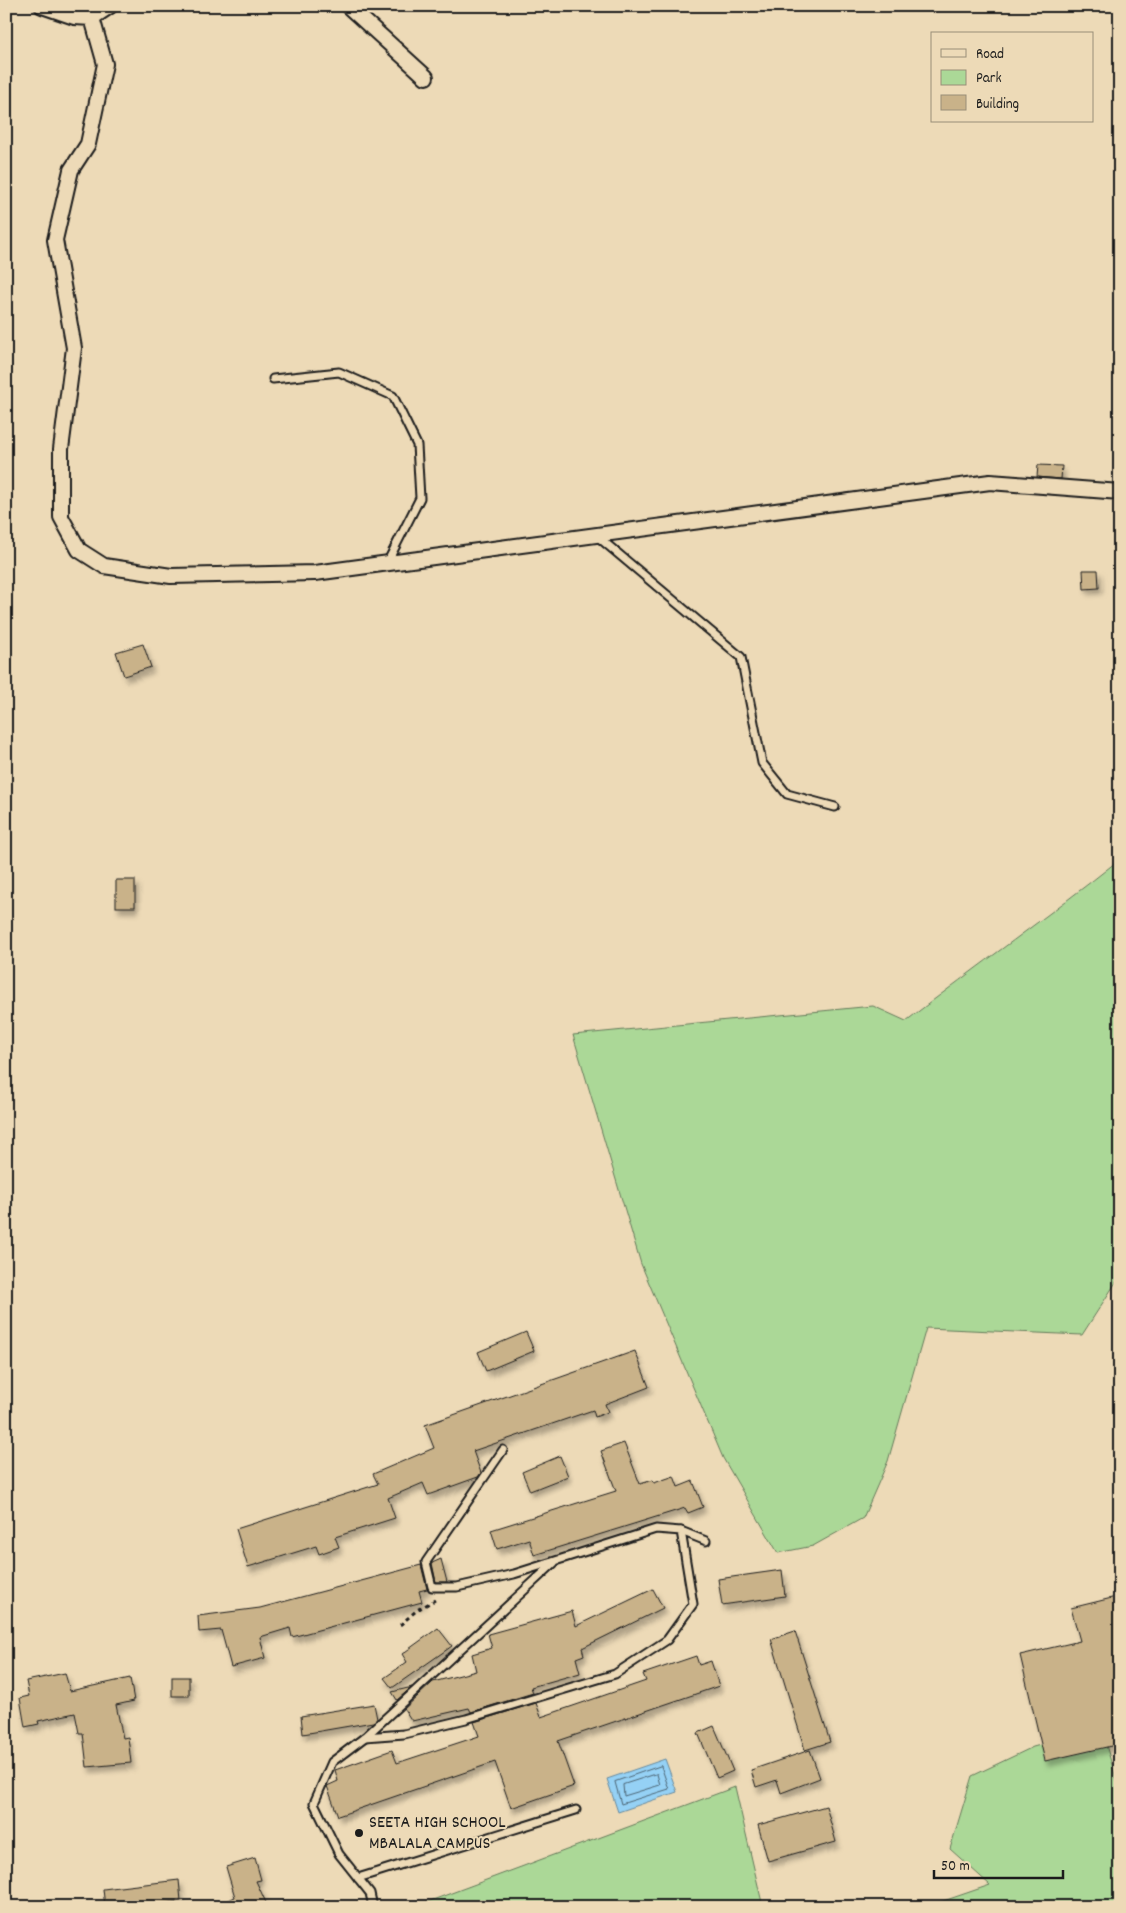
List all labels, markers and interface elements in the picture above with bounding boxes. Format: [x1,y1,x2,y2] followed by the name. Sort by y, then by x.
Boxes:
[931,32,1094,122] legend
[976,44,1004,66] text: Road
[976,68,1002,90] text: Park
[976,94,1019,116] text: Building
[369,1811,506,1857] place label: SEETA HIGH SCHOOL MBALALA CAMPUS
[353,1827,365,1839] marker: SEETA HIGH SCHOOL MBALALA CAMPUS
[934,1848,1062,1880] scale bar
[941,1856,970,1878] text: 50 m

